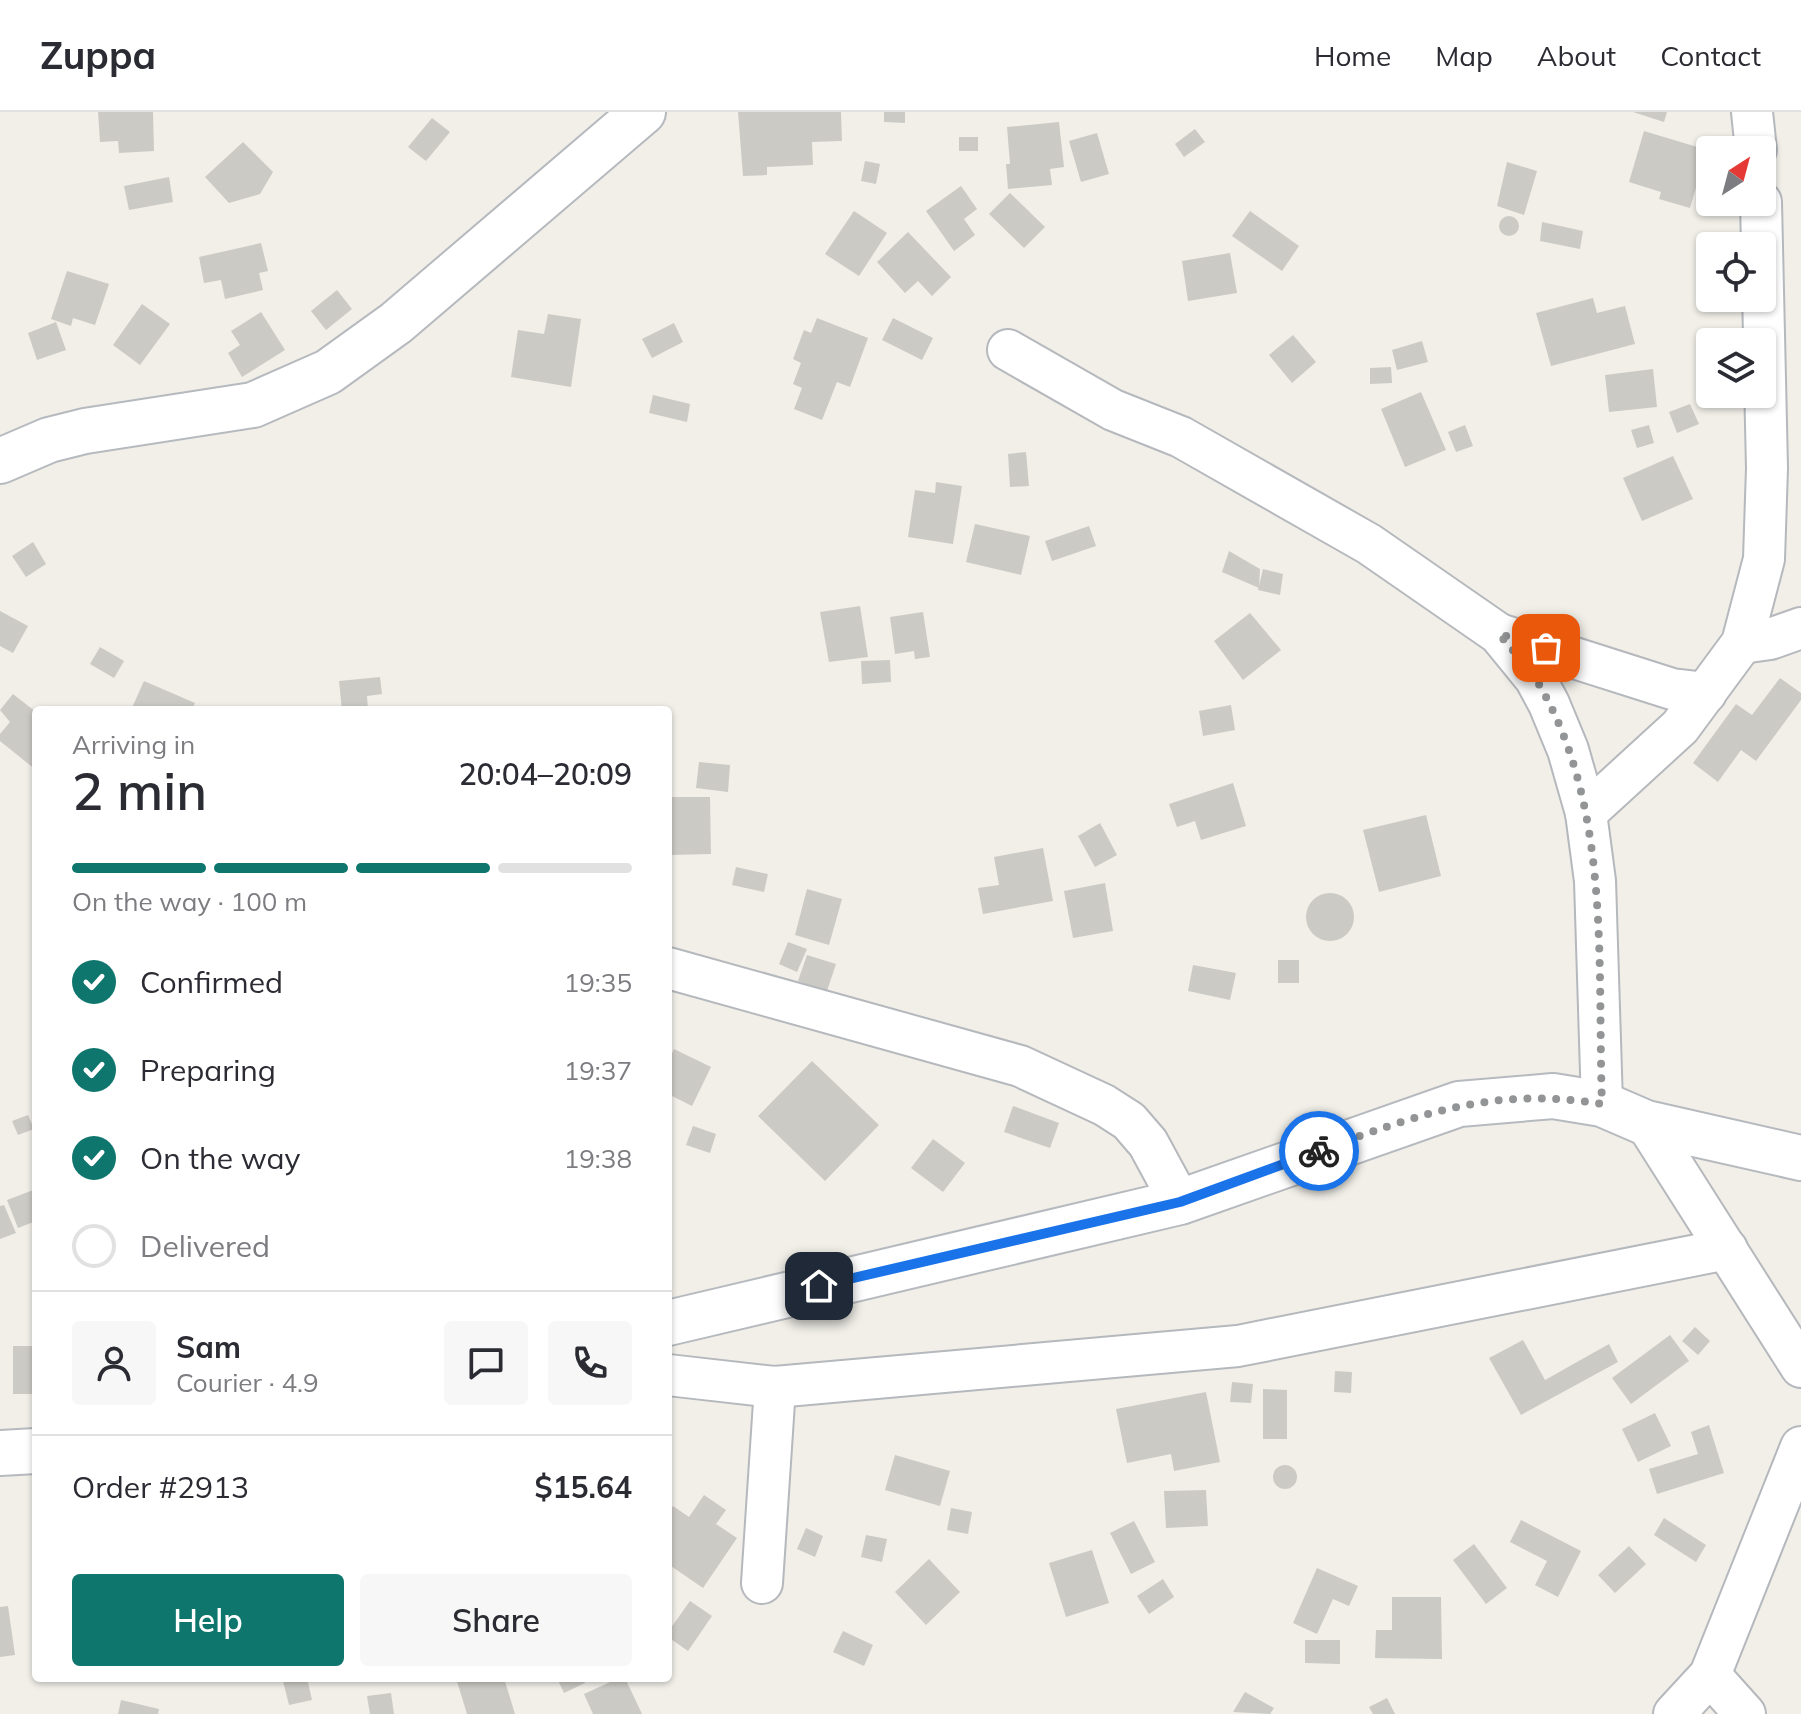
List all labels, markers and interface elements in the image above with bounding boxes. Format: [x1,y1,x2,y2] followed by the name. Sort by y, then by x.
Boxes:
[40,31,156,79] text: Zuppa
[1314,38,1391,73] text: Home
[1435,38,1493,73] text: Map
[1537,38,1616,73] text: About
[1660,38,1761,73] text: Contact
[1696,136,1776,216] north arrow
[1696,136,1776,408] map controls
[1696,232,1776,312] button: locate
[1696,328,1776,408] button: layers
[1512,614,1580,682] pin
[1524,626,1568,670] icon: bag
[72,728,195,761] text: Arriving in
[459,755,632,793] text: 20:04–20:09
[72,758,207,823] text: 2 min
[72,885,307,918] text: On the way · 100 m
[72,960,116,1004] icon: check
[140,963,283,1001] text: Confirmed
[564,966,632,999] text: 19:35
[72,1048,116,1092] icon: check
[140,1051,276,1089] text: Preparing
[564,1054,632,1087] text: 19:37
[1279,1111,1359,1191] courier
[1297,1129,1341,1173] icon: bike
[72,1136,116,1180] icon: check
[140,1139,300,1177] text: On the way
[564,1142,632,1175] text: 19:38
[140,1227,270,1265] text: Delivered
[785,1252,853,1320] pin
[797,1264,841,1308] icon: home
[72,1321,156,1405] button: person
[444,1321,528,1405] button: chat
[548,1321,632,1405] button: phone
[176,1328,241,1366] text: Sam
[176,1366,319,1399] text: Courier · 4.9
[72,1468,249,1506] text: Order #2913
[535,1468,632,1506] text: $15.64
[72,1574,344,1666] button: Help
[360,1574,632,1666] button: Share

